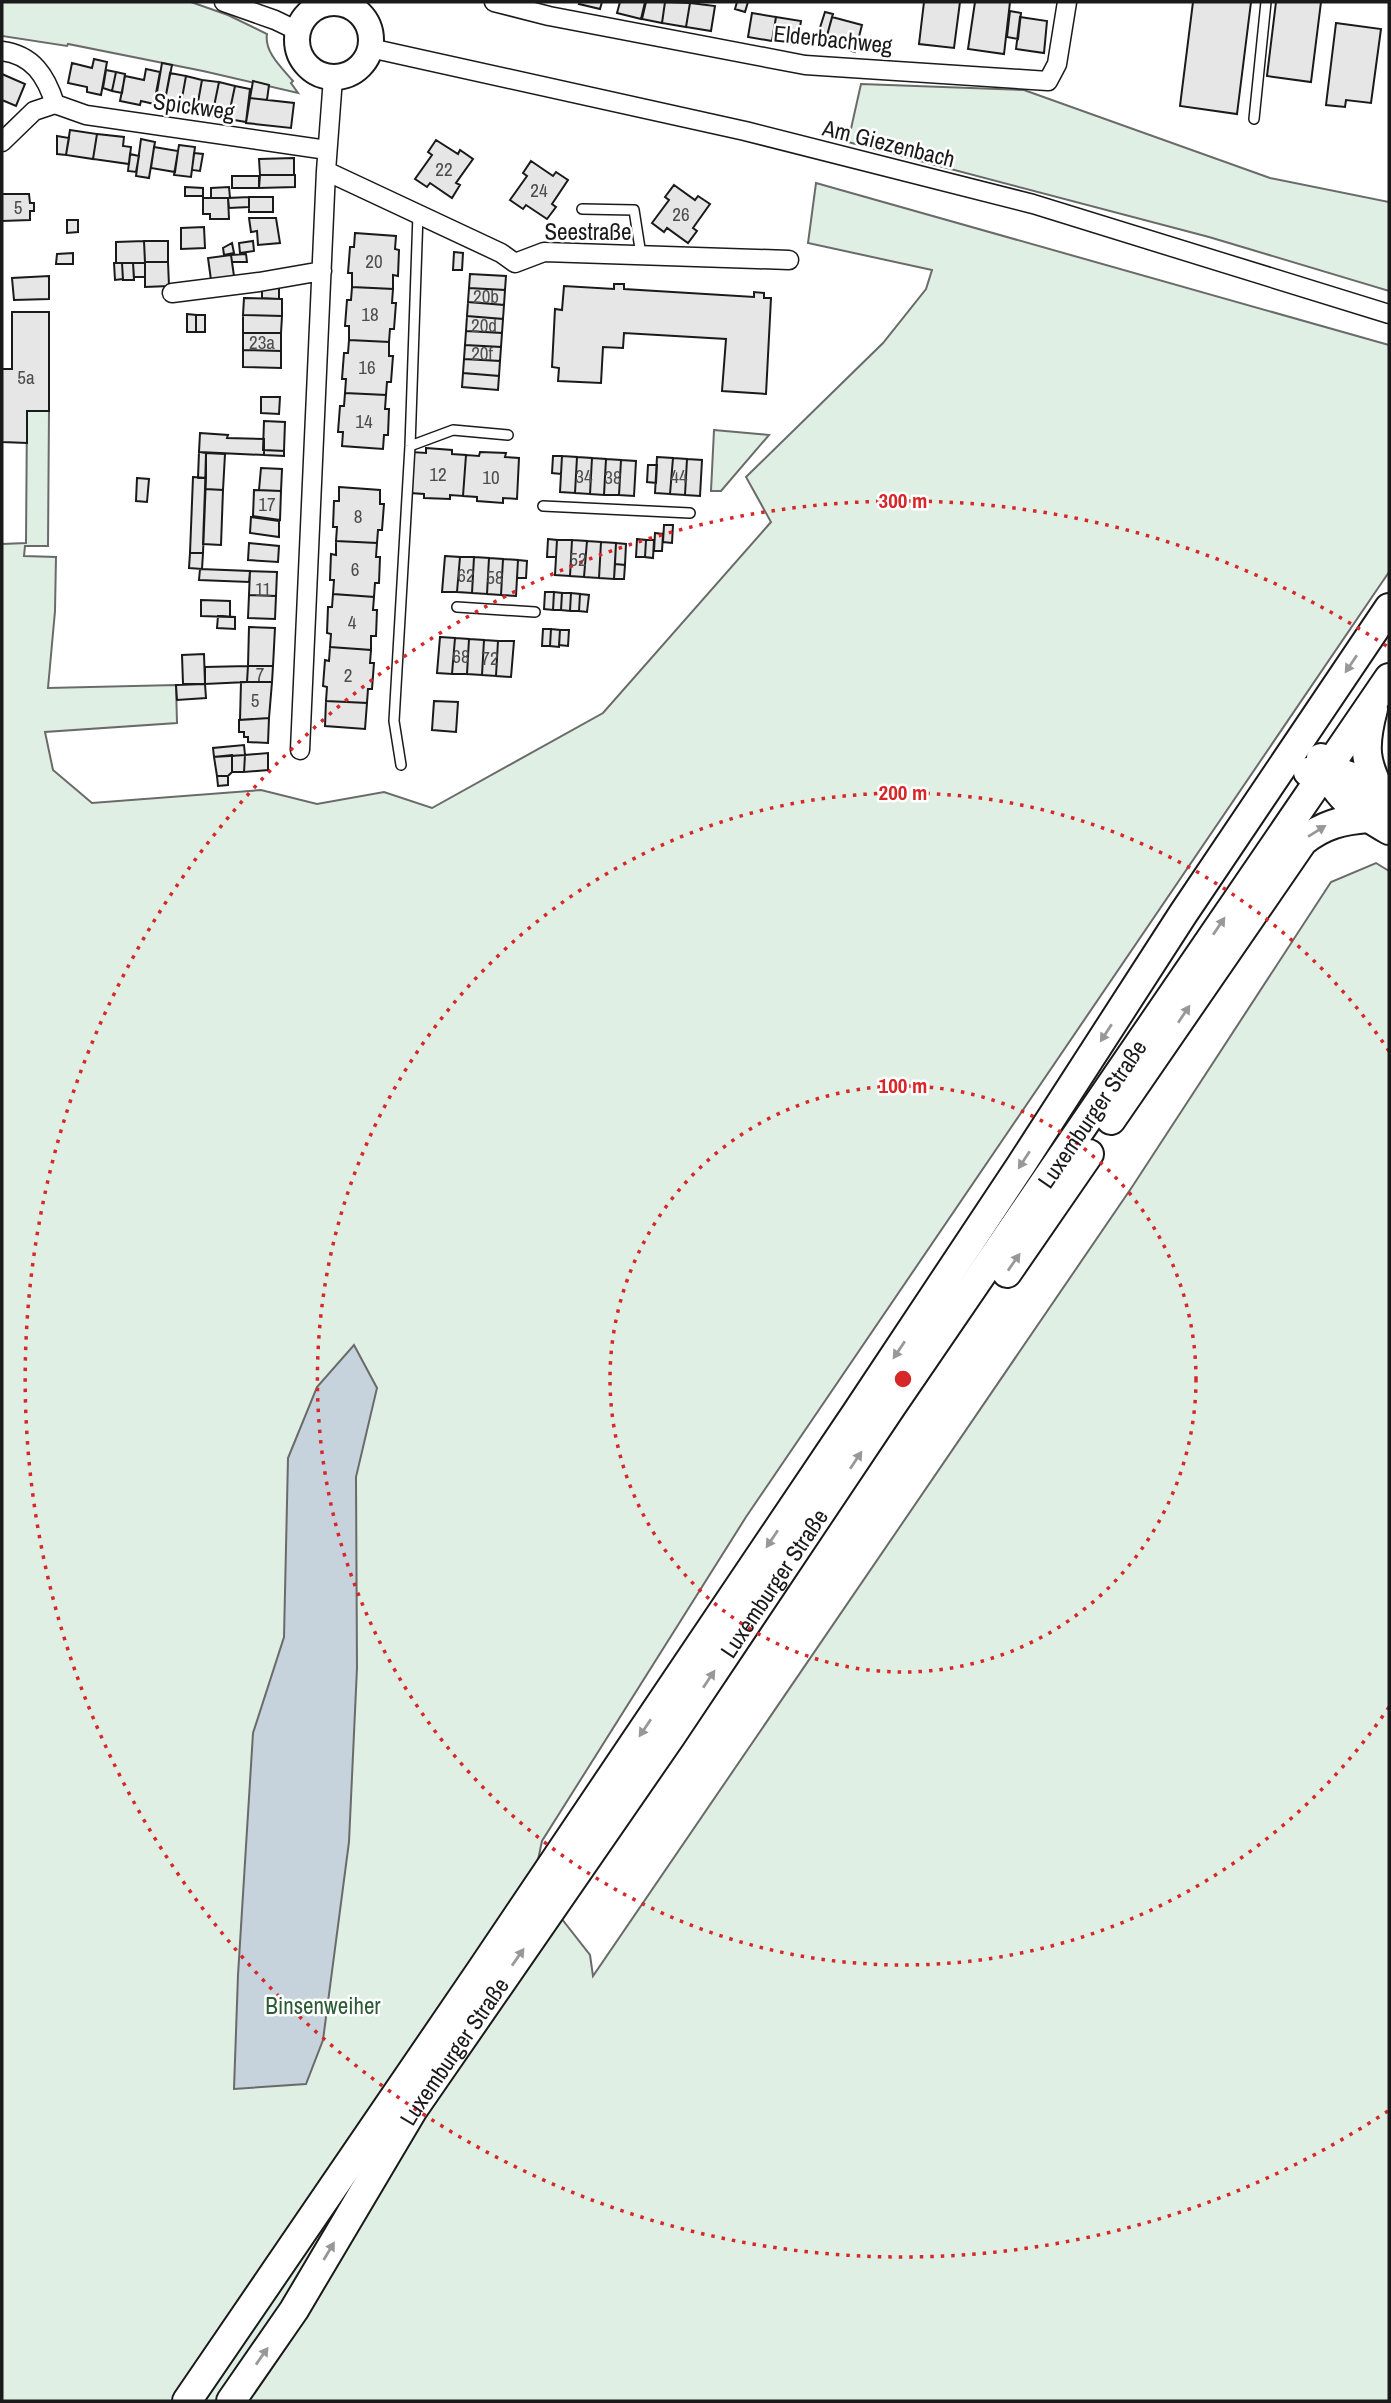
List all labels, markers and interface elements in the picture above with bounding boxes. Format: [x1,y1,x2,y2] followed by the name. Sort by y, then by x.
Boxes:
[772,17,895,61] street label: Elderbachweg
[151,85,237,127] street label: Spickweg
[819,111,958,174] street label: Am Giezenbach
[435,156,453,182] house number: 22
[530,177,548,203] house number: 24
[14,194,23,220] house number: 5
[672,201,690,227] house number: 26
[544,216,632,247] street label: Seestraße
[365,248,383,274] house number: 20
[473,283,499,309] house number: 20b
[361,301,379,327] house number: 18
[471,312,497,338] house number: 20d
[249,329,275,355] house number: 23a
[471,340,493,366] house number: 20f
[358,354,376,380] house number: 16
[17,364,35,390] house number: 5a
[355,408,373,434] house number: 14
[429,461,447,487] house number: 12
[575,463,593,489] house number: 34
[670,463,688,489] house number: 44
[482,464,500,490] house number: 10
[604,464,622,490] house number: 38
[879,486,927,515] text: 300 m
[258,491,276,517] house number: 17
[354,503,362,529] house number: 8
[569,546,587,572] house number: 52
[351,556,359,582] house number: 6
[457,562,475,588] house number: 62
[486,564,504,590] house number: 58
[255,576,271,602] house number: 11
[348,609,357,635] house number: 4
[452,643,470,669] house number: 68
[481,645,499,671] house number: 72
[1345,655,1358,674] one-way arrow
[256,661,265,687] house number: 7
[344,662,352,688] house number: 2
[251,687,260,713] house number: 5
[879,778,927,807] text: 200 m
[1308,825,1327,838] one-way arrow
[1212,916,1225,935] one-way arrow
[1177,1005,1191,1023] one-way arrow
[1100,1024,1113,1043] one-way arrow
[1030,1033,1153,1194] street label: Luxemburger Straße
[879,1071,927,1100] text: 100 m
[1018,1150,1031,1170] one-way arrow
[1007,1253,1021,1271] one-way arrow
[892,1340,905,1360] one-way arrow
[891,1367,915,1391] centre of rings
[849,1450,862,1470] one-way arrow
[712,1502,834,1663] street label: Luxemburger Straße
[765,1530,779,1548] one-way arrow
[702,1670,715,1689] one-way arrow
[639,1718,652,1737] one-way arrow
[511,1948,525,1966] one-way arrow
[392,1971,515,2131] street label: Luxemburger Straße
[265,1990,381,2021] park label: Binsenweiher
[323,2242,335,2261] one-way arrow
[255,2346,268,2365] one-way arrow

